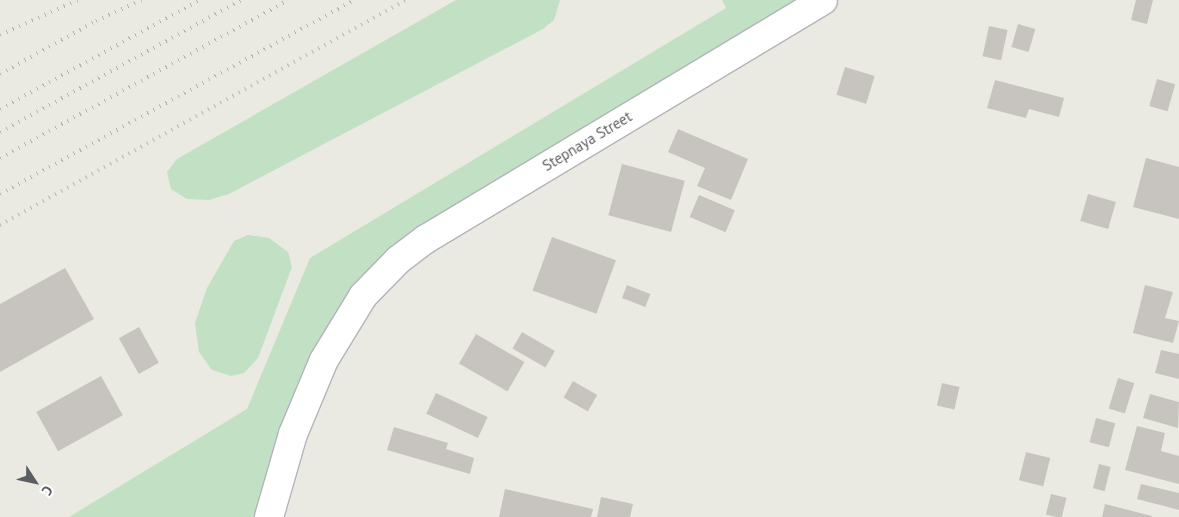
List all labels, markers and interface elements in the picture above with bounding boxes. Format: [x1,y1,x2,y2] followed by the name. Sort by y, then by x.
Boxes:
[539,107,635,175] street label: Stepnaya Street
[10,457,60,507] north arrow
[38,482,57,499] text: С

